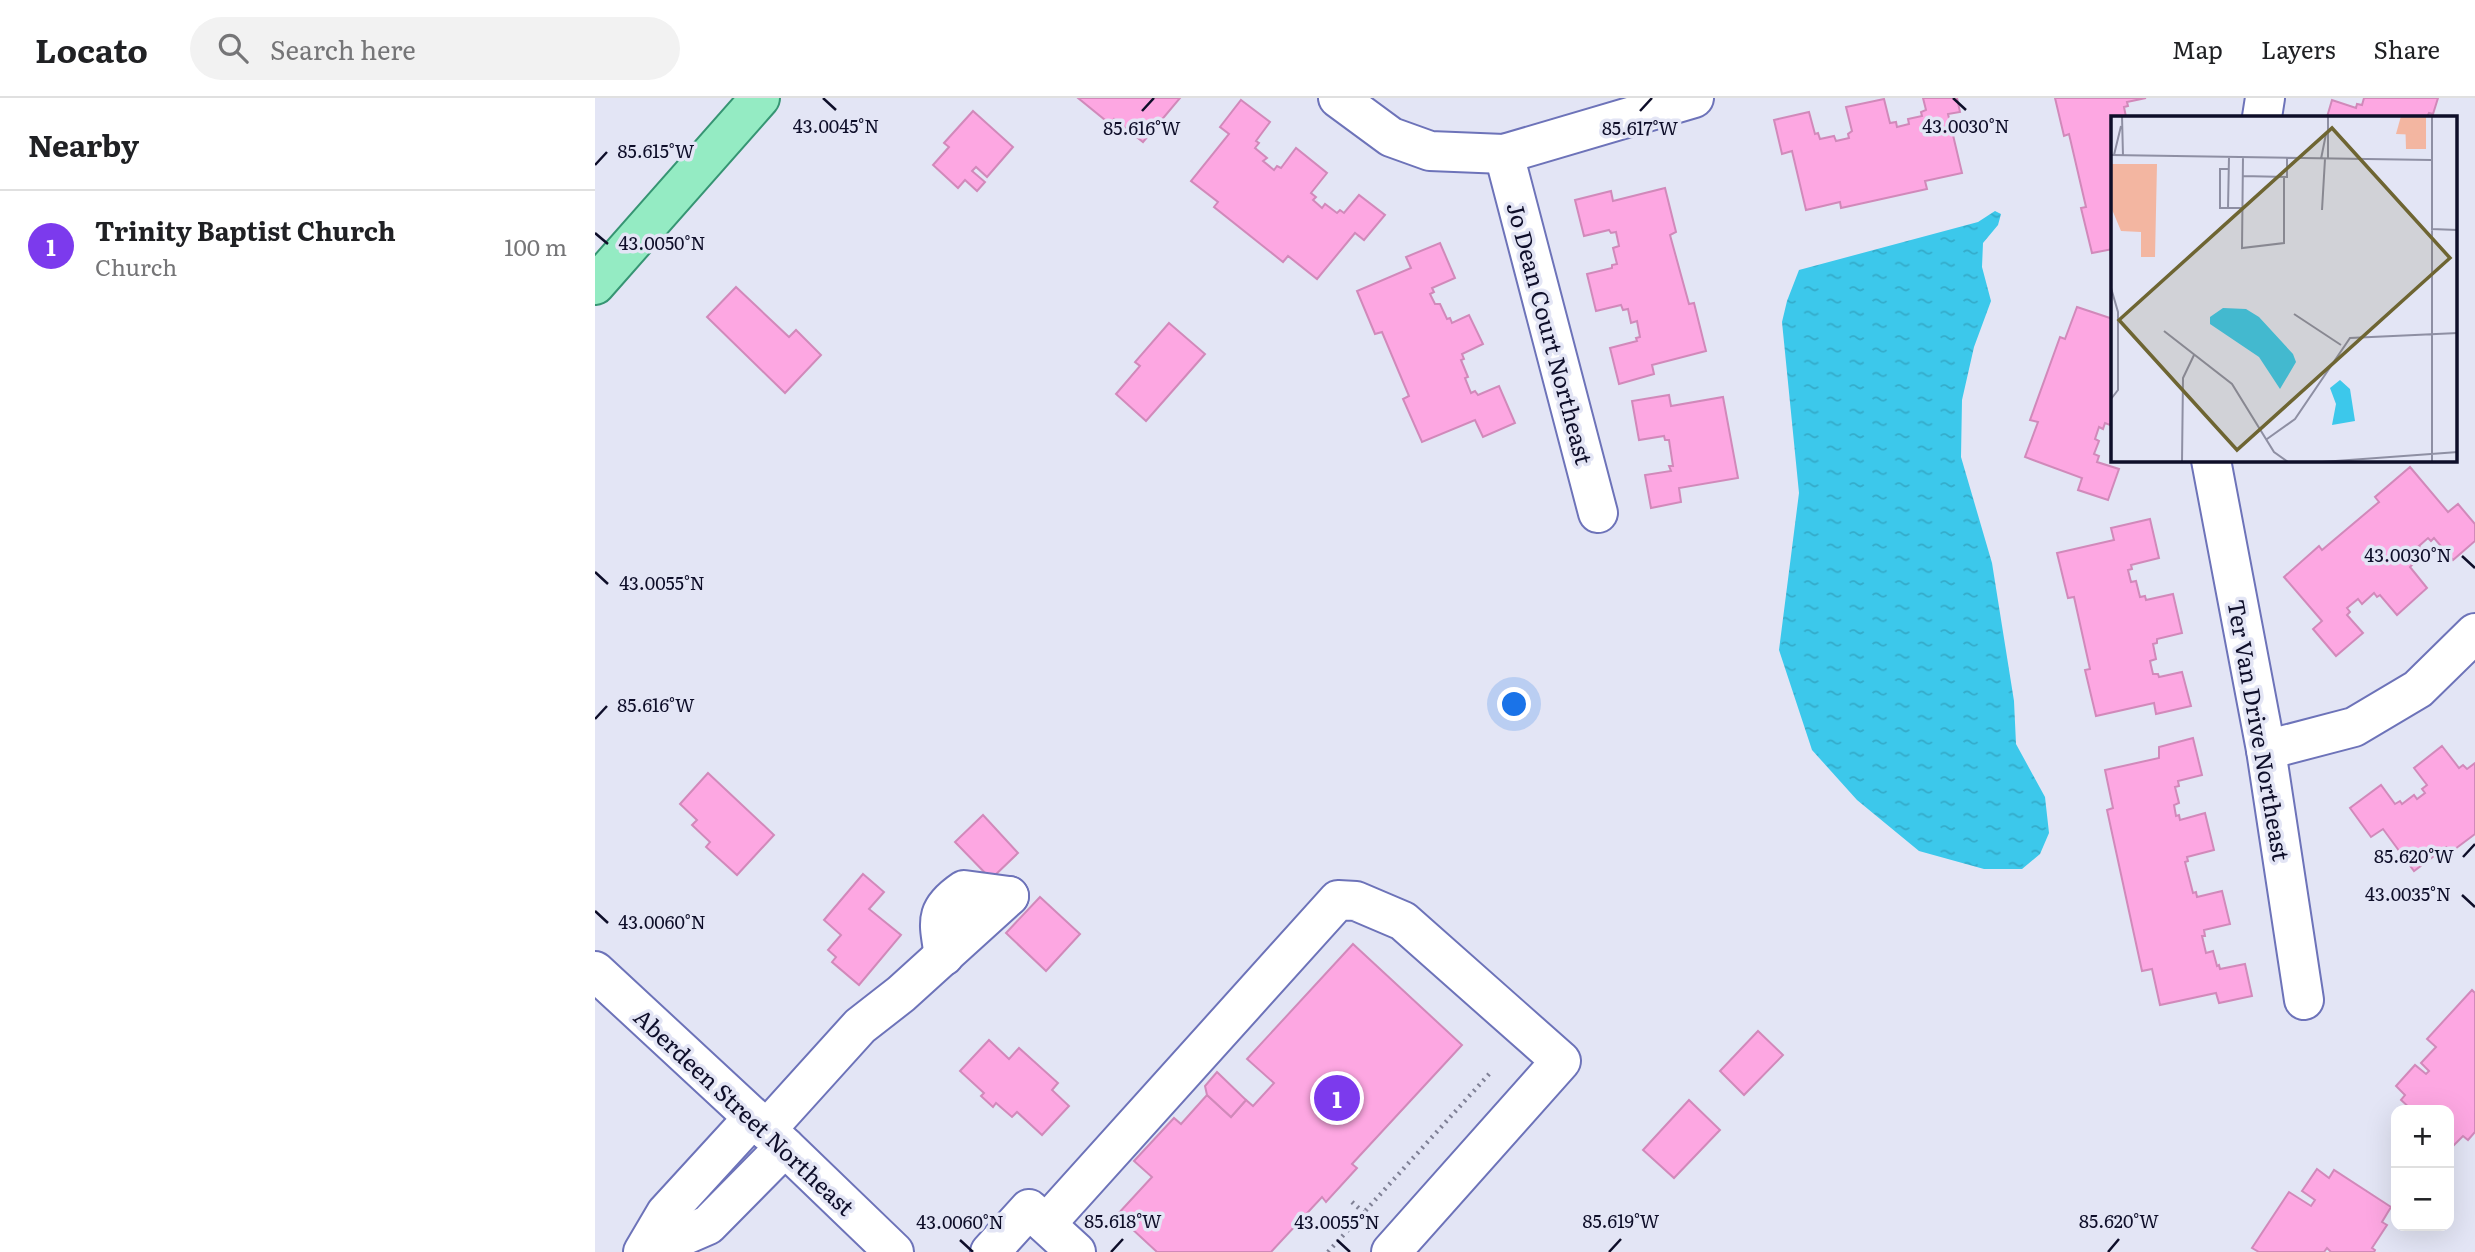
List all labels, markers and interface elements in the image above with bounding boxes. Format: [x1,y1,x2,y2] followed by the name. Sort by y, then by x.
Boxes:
[190,17,680,80] search box
[35,24,148,73] text: Locato
[214,29,252,67] icon: search
[270,29,416,68] text: Search here
[2172,31,2223,66] text: Map
[2261,31,2335,66] text: Layers
[2373,31,2440,66] text: Share
[793,112,879,139] text: 43.0045°N
[1922,112,2010,139] text: 43.0030°N
[1103,114,1181,141] text: 85.616°W
[1602,114,1678,141] text: 85.617°W
[2111,116,2457,462] inset map
[28,122,139,166] text: Nearby
[618,137,695,164] text: 85.615°W
[1500,198,1603,469] street label: Jo Dean Court Northeast
[95,210,396,249] text: Trinity Baptist Church
[46,229,56,263] text: 1
[504,229,567,263] text: 100 m
[619,229,705,256] text: 43.0050°N
[95,249,177,283] text: Church
[2364,541,2452,568] text: 43.0030°N
[619,569,705,596] text: 43.0055°N
[2220,597,2300,864] street label: Ter Van Drive Northeast
[1497,687,1531,721] your location
[617,691,695,718] text: 85.616°W
[2374,842,2454,869] text: 85.620°W
[2365,880,2451,907] text: 43.0035°N
[618,908,706,935] text: 43.0060°N
[627,999,863,1223] street label: Aberdeen Street Northeast
[1314,1072,1360,1124] pin: 1
[2391,1105,2454,1231] map controls
[2391,1105,2454,1168] button: +
[2391,1168,2454,1231] button: −
[1084,1207,1162,1234] text: 85.618°W
[1582,1207,1660,1234] text: 85.619°W
[2079,1207,2159,1234] text: 85.620°W
[916,1208,1004,1235] text: 43.0060°N
[1294,1208,1380,1235] text: 43.0055°N

